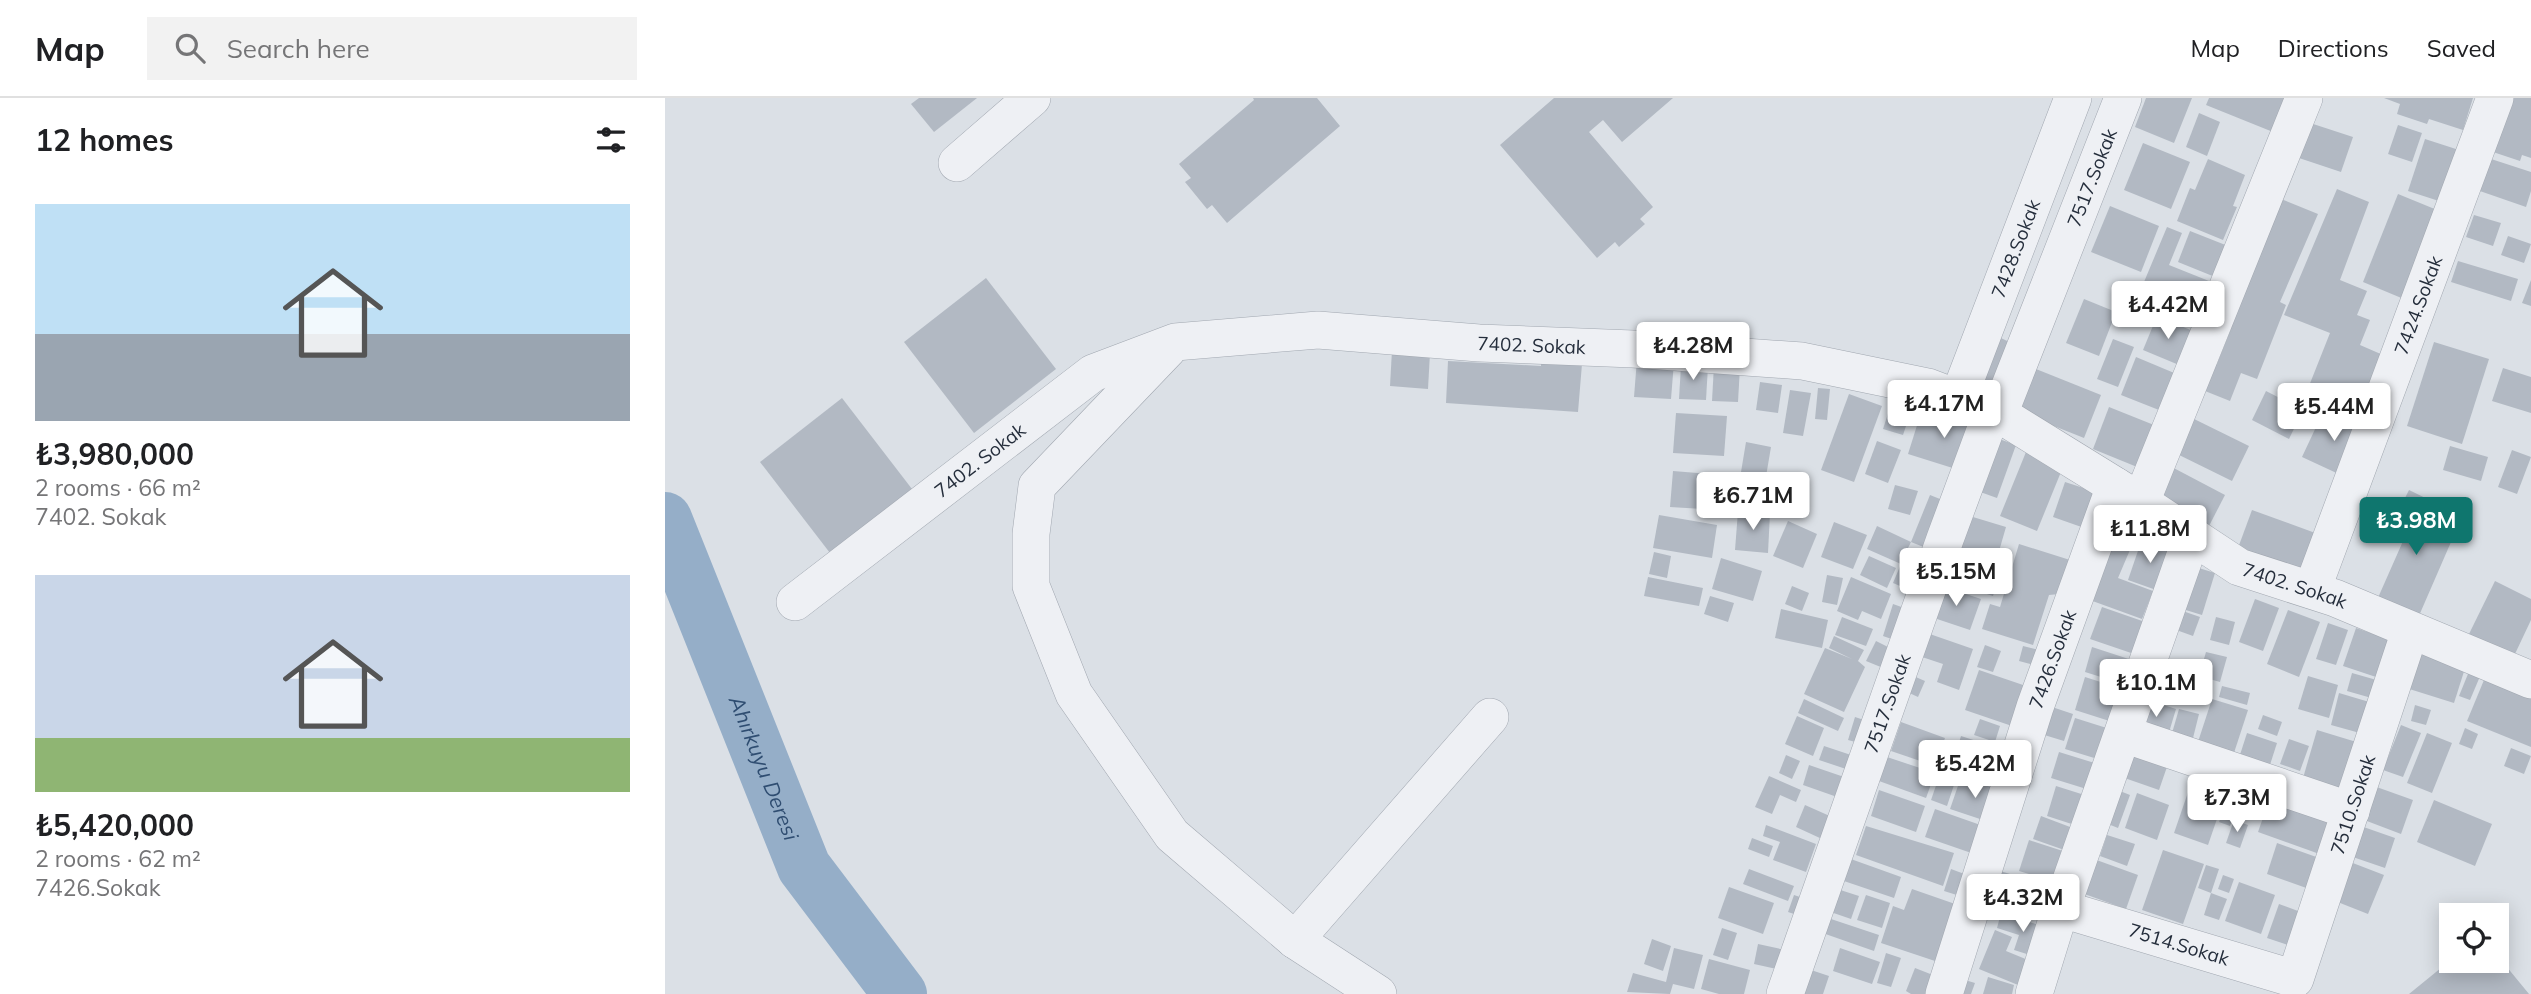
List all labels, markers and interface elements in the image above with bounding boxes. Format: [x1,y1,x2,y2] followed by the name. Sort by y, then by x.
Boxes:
[147,17,637,80] search box
[35,28,105,69] text: Map
[171,29,209,67] icon: search
[227,32,370,65] text: Search here
[2190,33,2240,63] text: Map
[2278,33,2389,63] text: Directions
[2427,33,2496,63] text: Saved
[35,121,174,159] text: 12 homes
[592,121,630,159] icon: filters
[2062,125,2122,230] street label: 7517.Sokak
[1986,196,2045,301] street label: 7428.Sokak
[270,250,396,376] icon: home
[2389,252,2447,358] street label: 7424.Sokak
[2111,282,2225,341] pin: ₺4.42M
[2128,289,2208,318] text: ₺4.42M
[1636,322,1750,382] pin: ₺4.28M
[1653,330,1733,359] text: ₺4.28M
[1477,331,1586,359] street label: 7402. Sokak
[1887,380,2001,440] pin: ₺4.17M
[2277,384,2391,443] pin: ₺5.44M
[1904,388,1984,417] text: ₺4.17M
[2294,391,2374,420] text: ₺5.44M
[929,417,1030,503] street label: 7402. Sokak
[35,435,194,473] text: ₺3,980,000
[1696,472,1810,532] pin: ₺6.71M
[35,473,201,502] text: 2 rooms · 66 m²
[1713,480,1793,509] text: ₺6.71M
[2359,498,2473,557] pin: ₺3.98M
[35,502,166,531] text: 7402. Sokak
[2093,505,2207,565] pin: ₺11.8M
[2376,505,2456,534] text: ₺3.98M
[2110,513,2190,542] text: ₺11.8M
[1899,548,2013,608] pin: ₺5.15M
[1916,556,1996,585] text: ₺5.15M
[2239,557,2351,614] street label: 7402. Sokak
[2023,606,2081,712] street label: 7426.Sokak
[270,621,396,747] icon: home
[1859,650,1916,756] street label: 7517.Sokak
[2099,660,2213,719] pin: ₺10.1M
[2116,667,2196,696] text: ₺10.1M
[723,691,805,845] water label: Ahırkuyu Deresi
[1918,740,2032,800] pin: ₺5.42M
[1935,748,2015,777] text: ₺5.42M
[2325,751,2380,858] street label: 7510.Sokak
[2188,774,2286,834] pin: ₺7.3M
[2203,782,2271,811] text: ₺7.3M
[35,806,194,844] text: ₺5,420,000
[35,844,201,873] text: 2 rooms · 62 m²
[35,873,161,902] text: 7426.Sokak
[1966,874,2080,934] pin: ₺4.32M
[1983,882,2063,911] text: ₺4.32M
[2439,903,2509,973] map controls
[2439,903,2509,973] button: locate
[2126,918,2232,971] street label: 7514.Sokak

